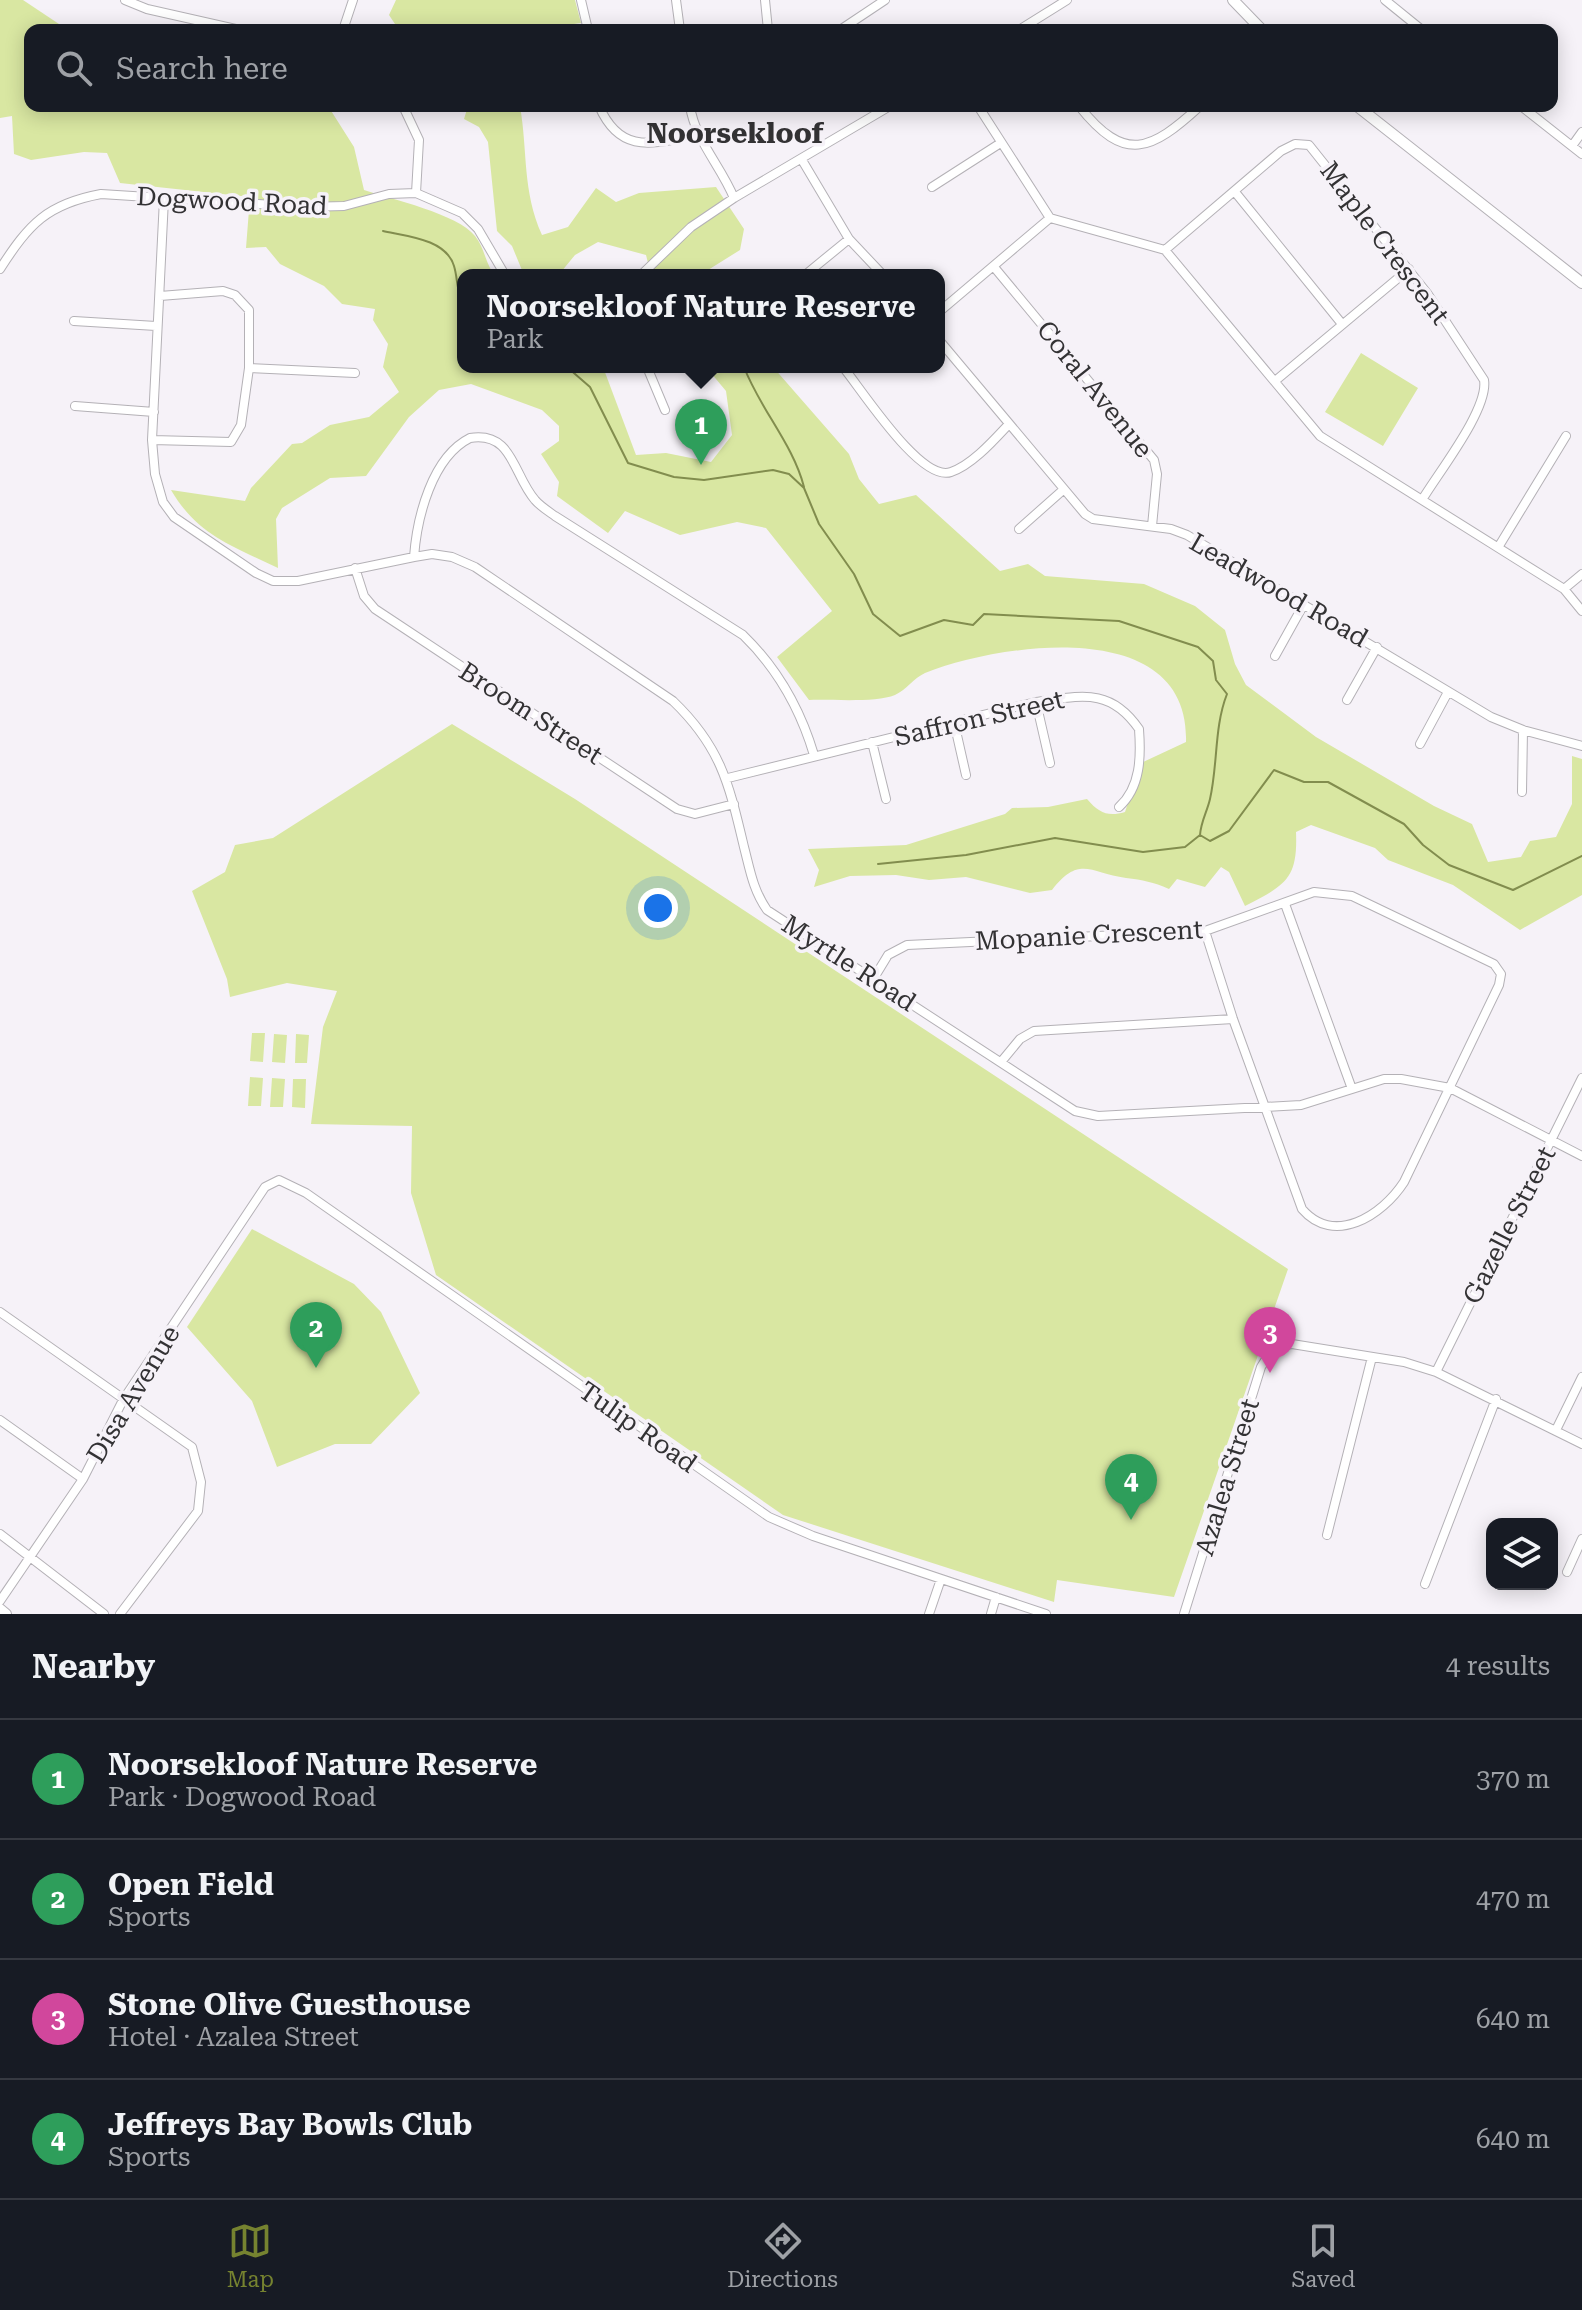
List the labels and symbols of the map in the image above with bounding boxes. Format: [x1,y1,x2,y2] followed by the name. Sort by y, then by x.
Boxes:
[647,117,825,150] district label: Noorsekloof
[1314,156,1456,330] street label: Maple Crescent
[136,181,329,221] street label: Dogwood Road
[1031,315,1159,463] street label: Coral Avenue
[675,399,727,465] pin: 1
[1185,527,1374,653] street label: Leadwood Road
[454,656,608,771] street label: Broom Street
[891,684,1067,752] street label: Saffron Street
[638,888,678,928] your location
[776,909,922,1018] street label: Myrtle Road
[974,914,1204,956] street label: Mopanie Crescent
[1456,1141,1562,1309] street label: Gazelle Street
[290,1302,342,1368] pin: 2
[1244,1307,1296,1373] pin: 3
[80,1320,186,1468] street label: Disa Avenue
[573,1375,703,1479] street label: Tulip Road
[1189,1395,1265,1559] street label: Azalea Street
[1105,1454,1157,1520] pin: 4

